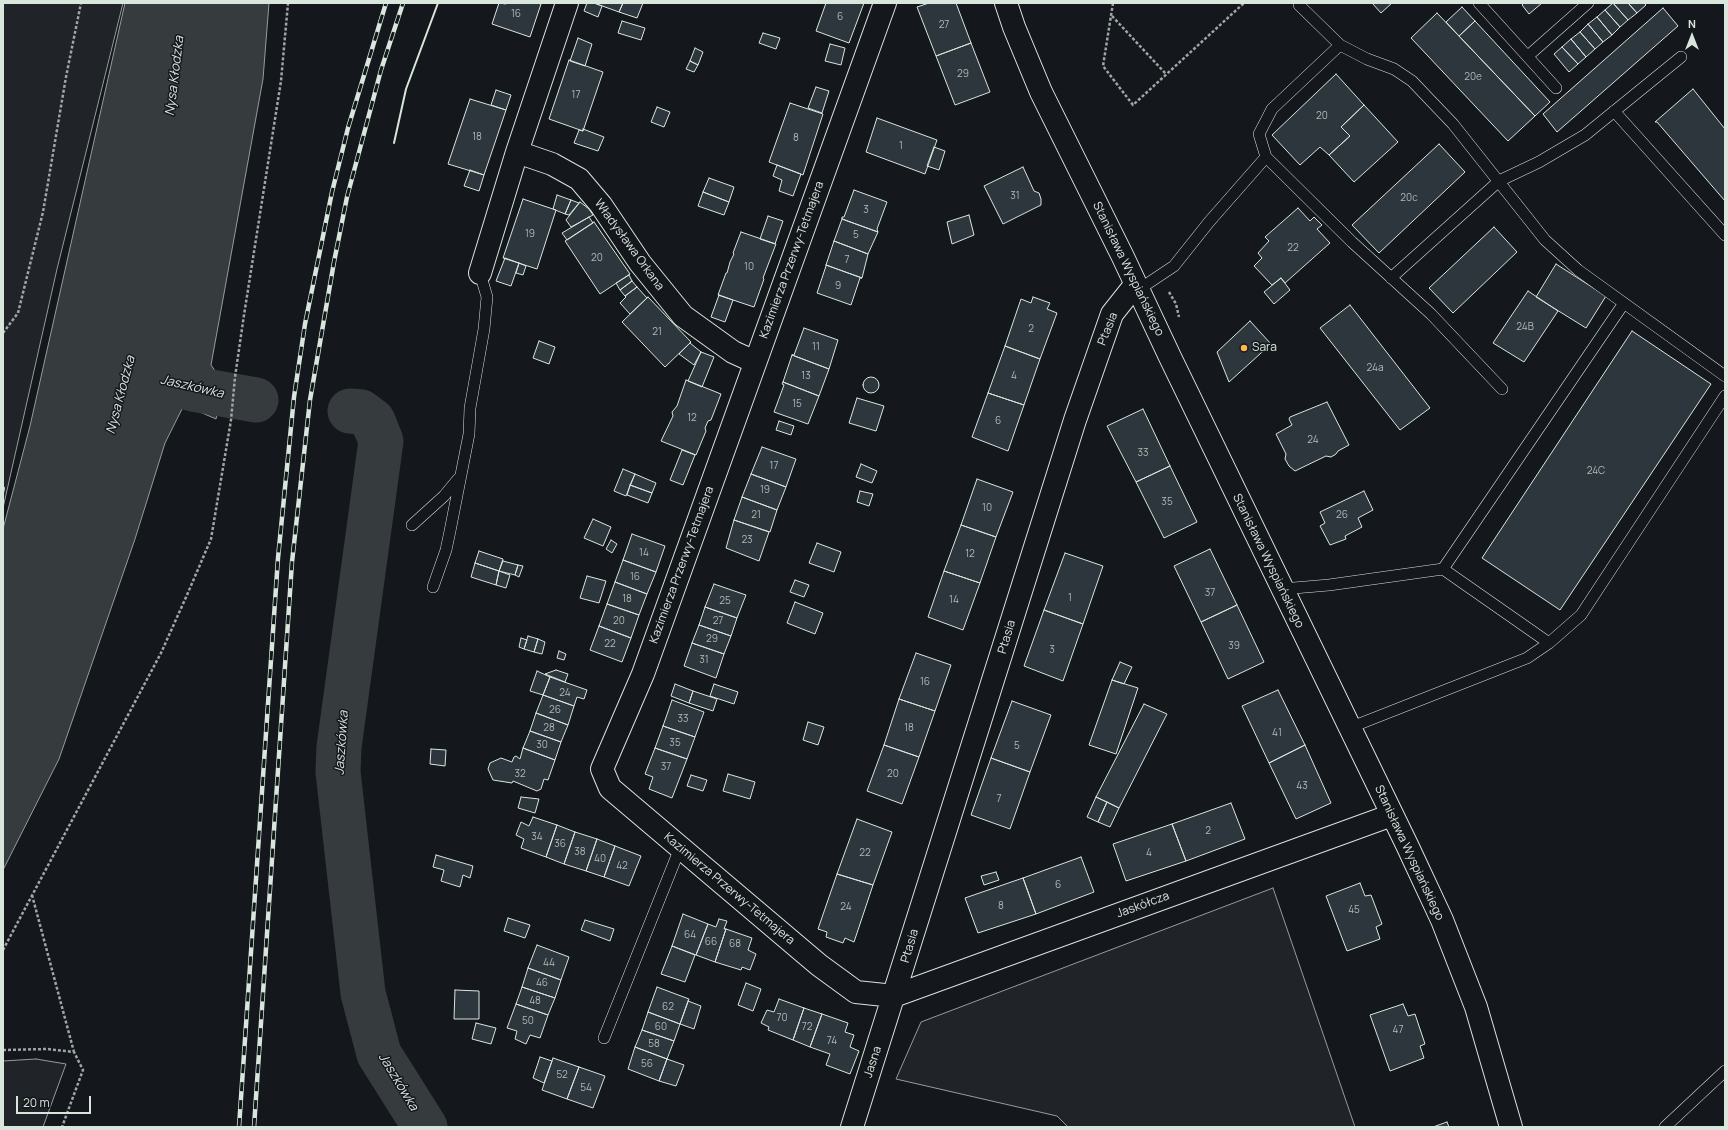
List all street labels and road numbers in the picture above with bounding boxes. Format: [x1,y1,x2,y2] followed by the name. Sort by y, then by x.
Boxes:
[757,179,827,341] street label: Kazimierza Przerwy-Tetmajera
[591,197,667,293] street label: Władysława Orkana
[1089,200,1167,338] street label: Stanisława Wyspiańskiego
[1095,310,1121,348] street label: Ptasia
[647,484,717,646] street label: Kazimierza Przerwy-Tetmajera
[1229,492,1307,630] street label: Stanisława Wyspiańskiego
[995,618,1019,656] street label: Ptasia
[1371,783,1447,923] street label: Stanisława Wyspiańskiego
[661,830,797,948] street label: Kazimierza Przerwy-Tetmajera
[1115,889,1171,921] street label: Jaskółcza
[898,927,922,965] street label: Ptasia
[861,1044,885,1080] street label: Jasna

